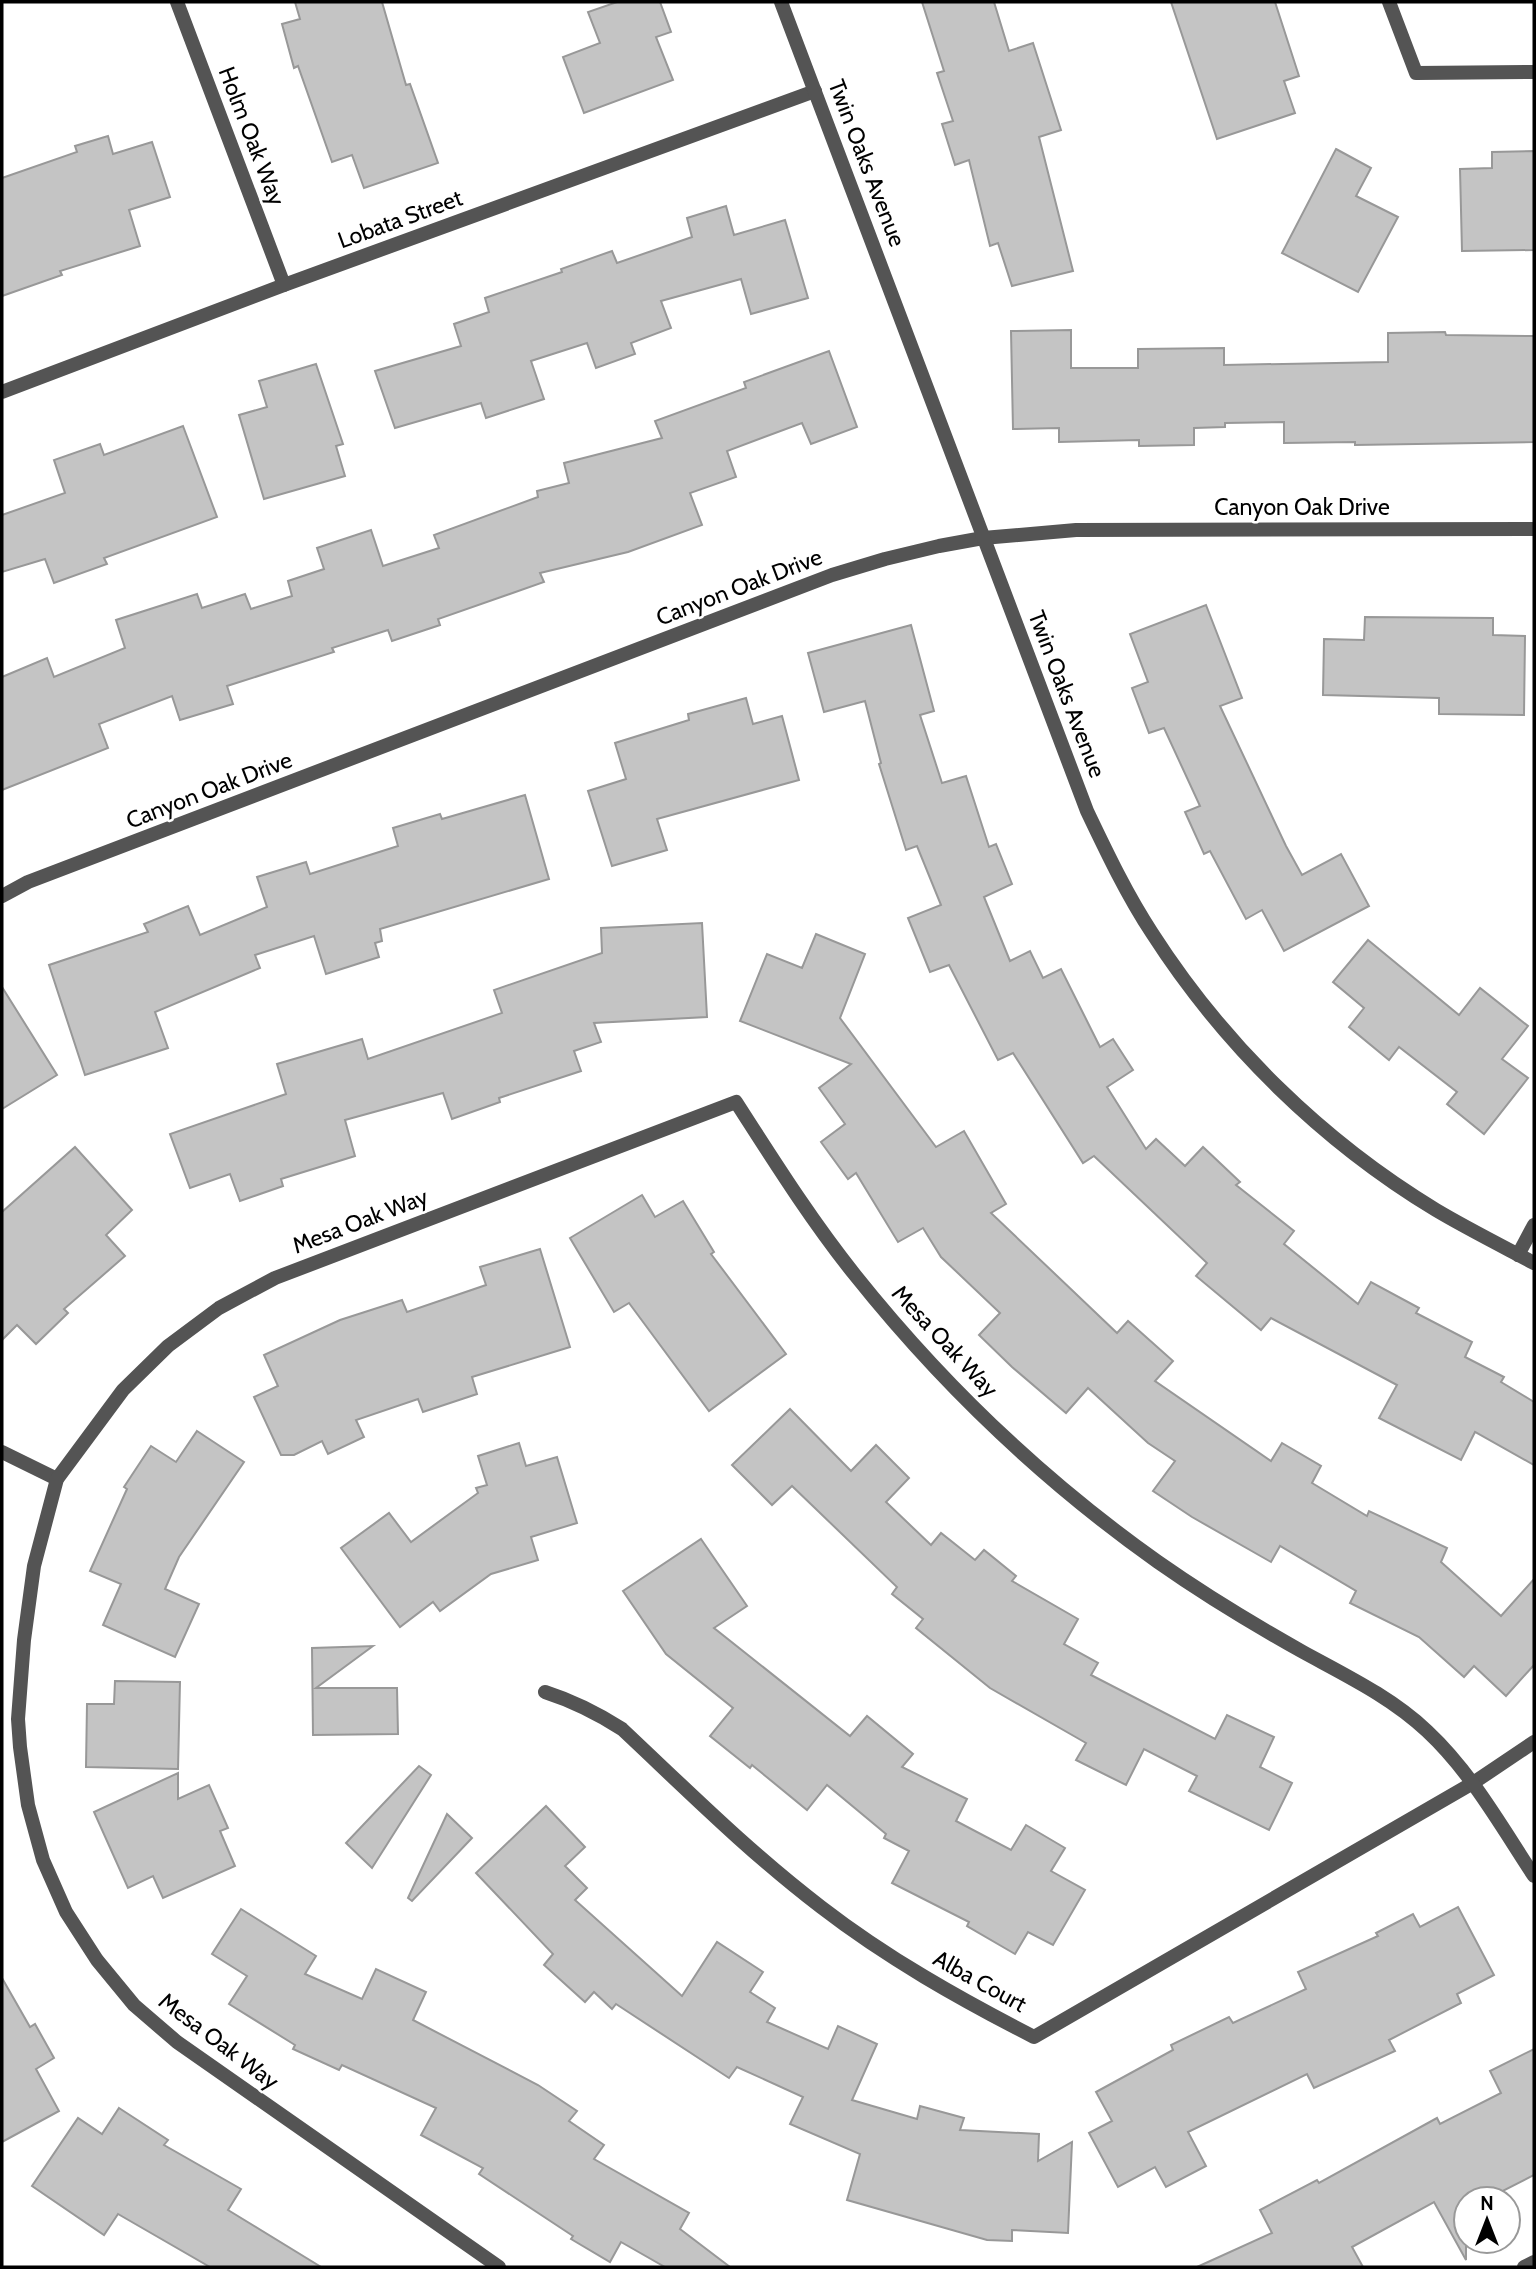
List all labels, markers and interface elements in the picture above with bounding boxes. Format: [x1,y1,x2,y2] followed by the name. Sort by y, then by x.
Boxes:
[213,63,291,210] street label: Holm Oak Way
[822,76,912,251] street label: Twin Oaks Avenue
[334,183,466,254] street label: Lobata Street
[1214,493,1390,521] street label: Canyon Oak Drive
[652,542,826,632] street label: Canyon Oak Drive
[1022,607,1112,782] street label: Twin Oaks Avenue
[122,745,296,835] street label: Canyon Oak Drive
[288,1182,432,1260] street label: Mesa Oak Way
[886,1279,1004,1403] street label: Mesa Oak Way
[929,1944,1032,2018] street label: Alba Court
[153,1987,285,2095] street label: Mesa Oak Way
[1452,2185,1522,2255] north arrow
[1480,2192,1494,2215] text: N

